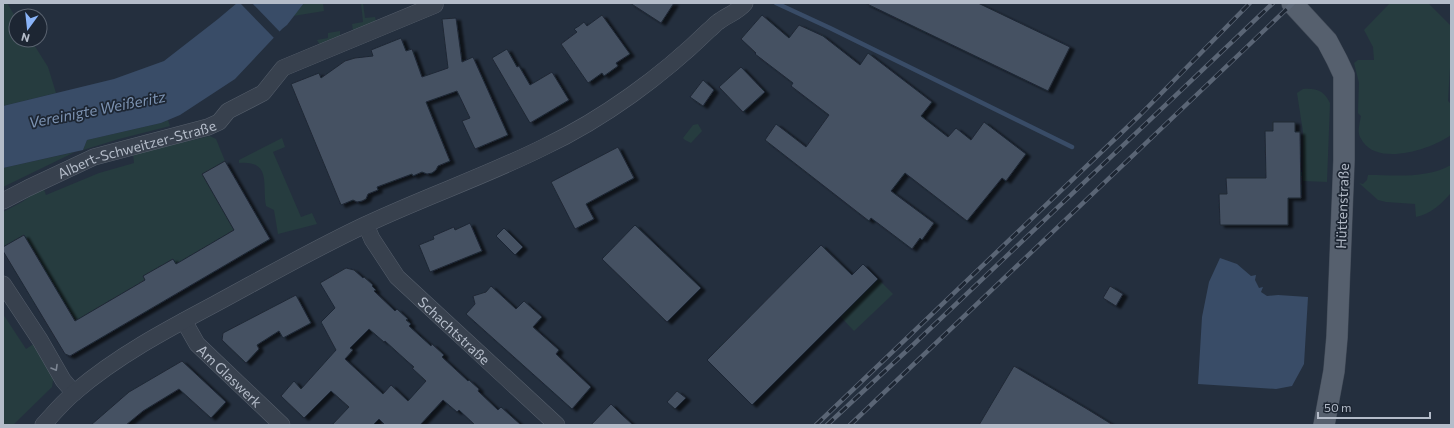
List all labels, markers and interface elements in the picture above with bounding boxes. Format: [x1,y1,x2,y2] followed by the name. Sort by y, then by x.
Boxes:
[8,8,48,48] north arrow
[20,31,31,45] text: N
[27,87,167,131] water label: Vereinigte Weißeritz
[54,116,218,182] street label: Albert-Schweitzer-Straße
[1332,163,1352,249] street label: Hüttenstraße
[415,293,494,368] street label: Schachtstraße
[194,340,266,411] street label: Am Glaswerk
[51,363,58,371] one-way arrow
[1318,394,1430,420] scale bar
[1324,400,1352,414] text: 50 m

